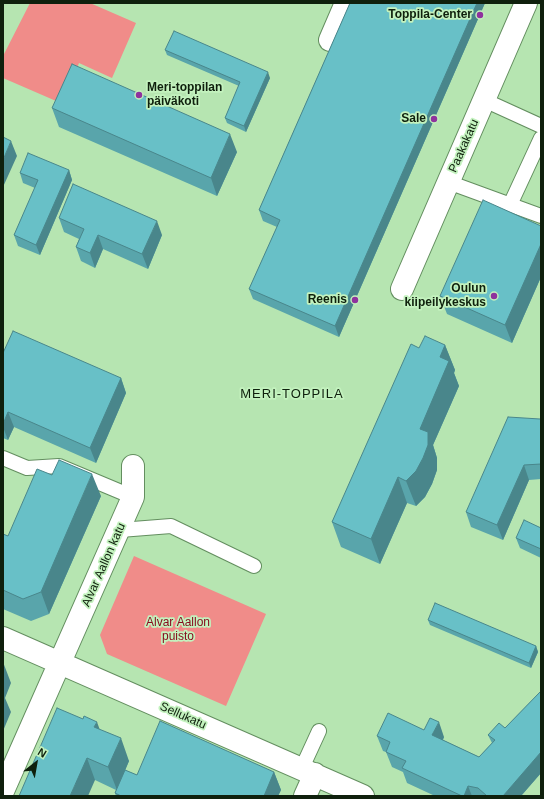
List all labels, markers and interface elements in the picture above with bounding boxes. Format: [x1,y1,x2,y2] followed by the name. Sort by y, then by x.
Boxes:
[388,8,472,22] place label: Toppila-Center
[475,10,485,20] marker: Toppila-Center
[147,81,222,109] place label: Meri-toppilan päiväkoti
[134,90,144,100] marker: Meri-toppilan päiväkoti
[401,112,426,126] place label: Sale
[429,114,439,124] marker: Sale
[446,117,482,175] street label: Paakakatu
[405,282,486,310] place label: Oulun kiipeilykeskus
[489,291,499,301] marker: Oulun kiipeilykeskus
[308,293,347,307] place label: Reenis
[350,295,360,305] marker: Reenis
[240,386,344,402] district label: MERI-TOPPILA
[79,521,129,609] street label: Alvar Aallon katu
[146,616,210,644] park label: Alvar Aallon puisto
[158,699,208,733] street label: Sellukatu
[16,743,56,783] north arrow
[36,746,49,760] text: N

